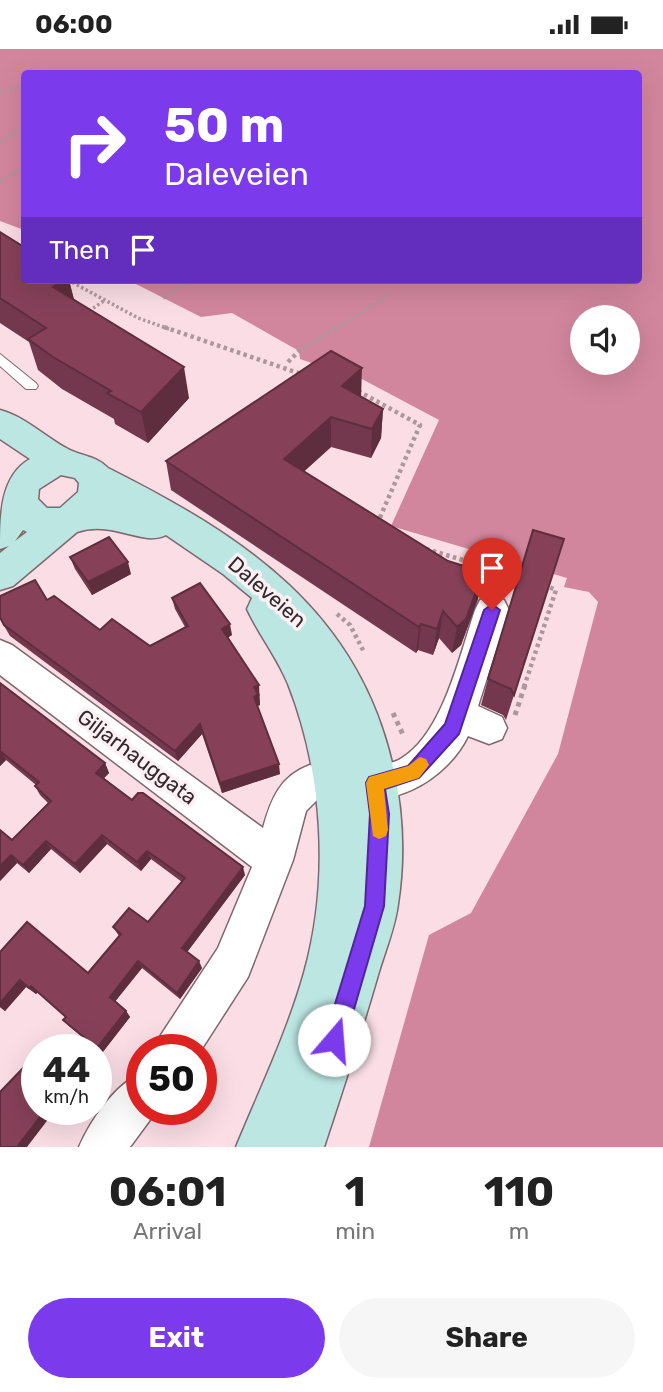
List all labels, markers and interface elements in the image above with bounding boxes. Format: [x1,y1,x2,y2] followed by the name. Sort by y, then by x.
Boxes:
[35,9,113,40] text: 06:00
[164,96,284,154] text: 50 m
[49,98,140,189] icon: right
[164,155,309,193] text: Daleveien
[124,231,162,269] icon: arrive
[49,235,110,266] text: Then
[570,305,640,375] map controls
[570,305,640,375] button: sound
[462,538,522,610] pin
[473,549,511,587] icon: arrive
[223,551,311,632] street label: Daleveien
[73,704,202,810] street label: Giljarhauggata
[297,1003,371,1077] position arrow
[126,1034,217,1125] speed limit sign: 50
[43,1049,90,1091] text: 44
[44,1086,89,1108] text: km/h
[109,1167,226,1217] text: 06:01
[345,1167,366,1217] text: 1
[484,1167,554,1217] text: 110
[133,1217,202,1245] text: Arrival
[335,1217,375,1245] text: min
[509,1217,529,1245] text: m
[28,1298,325,1378] button: Exit
[339,1298,635,1378] button: Share

